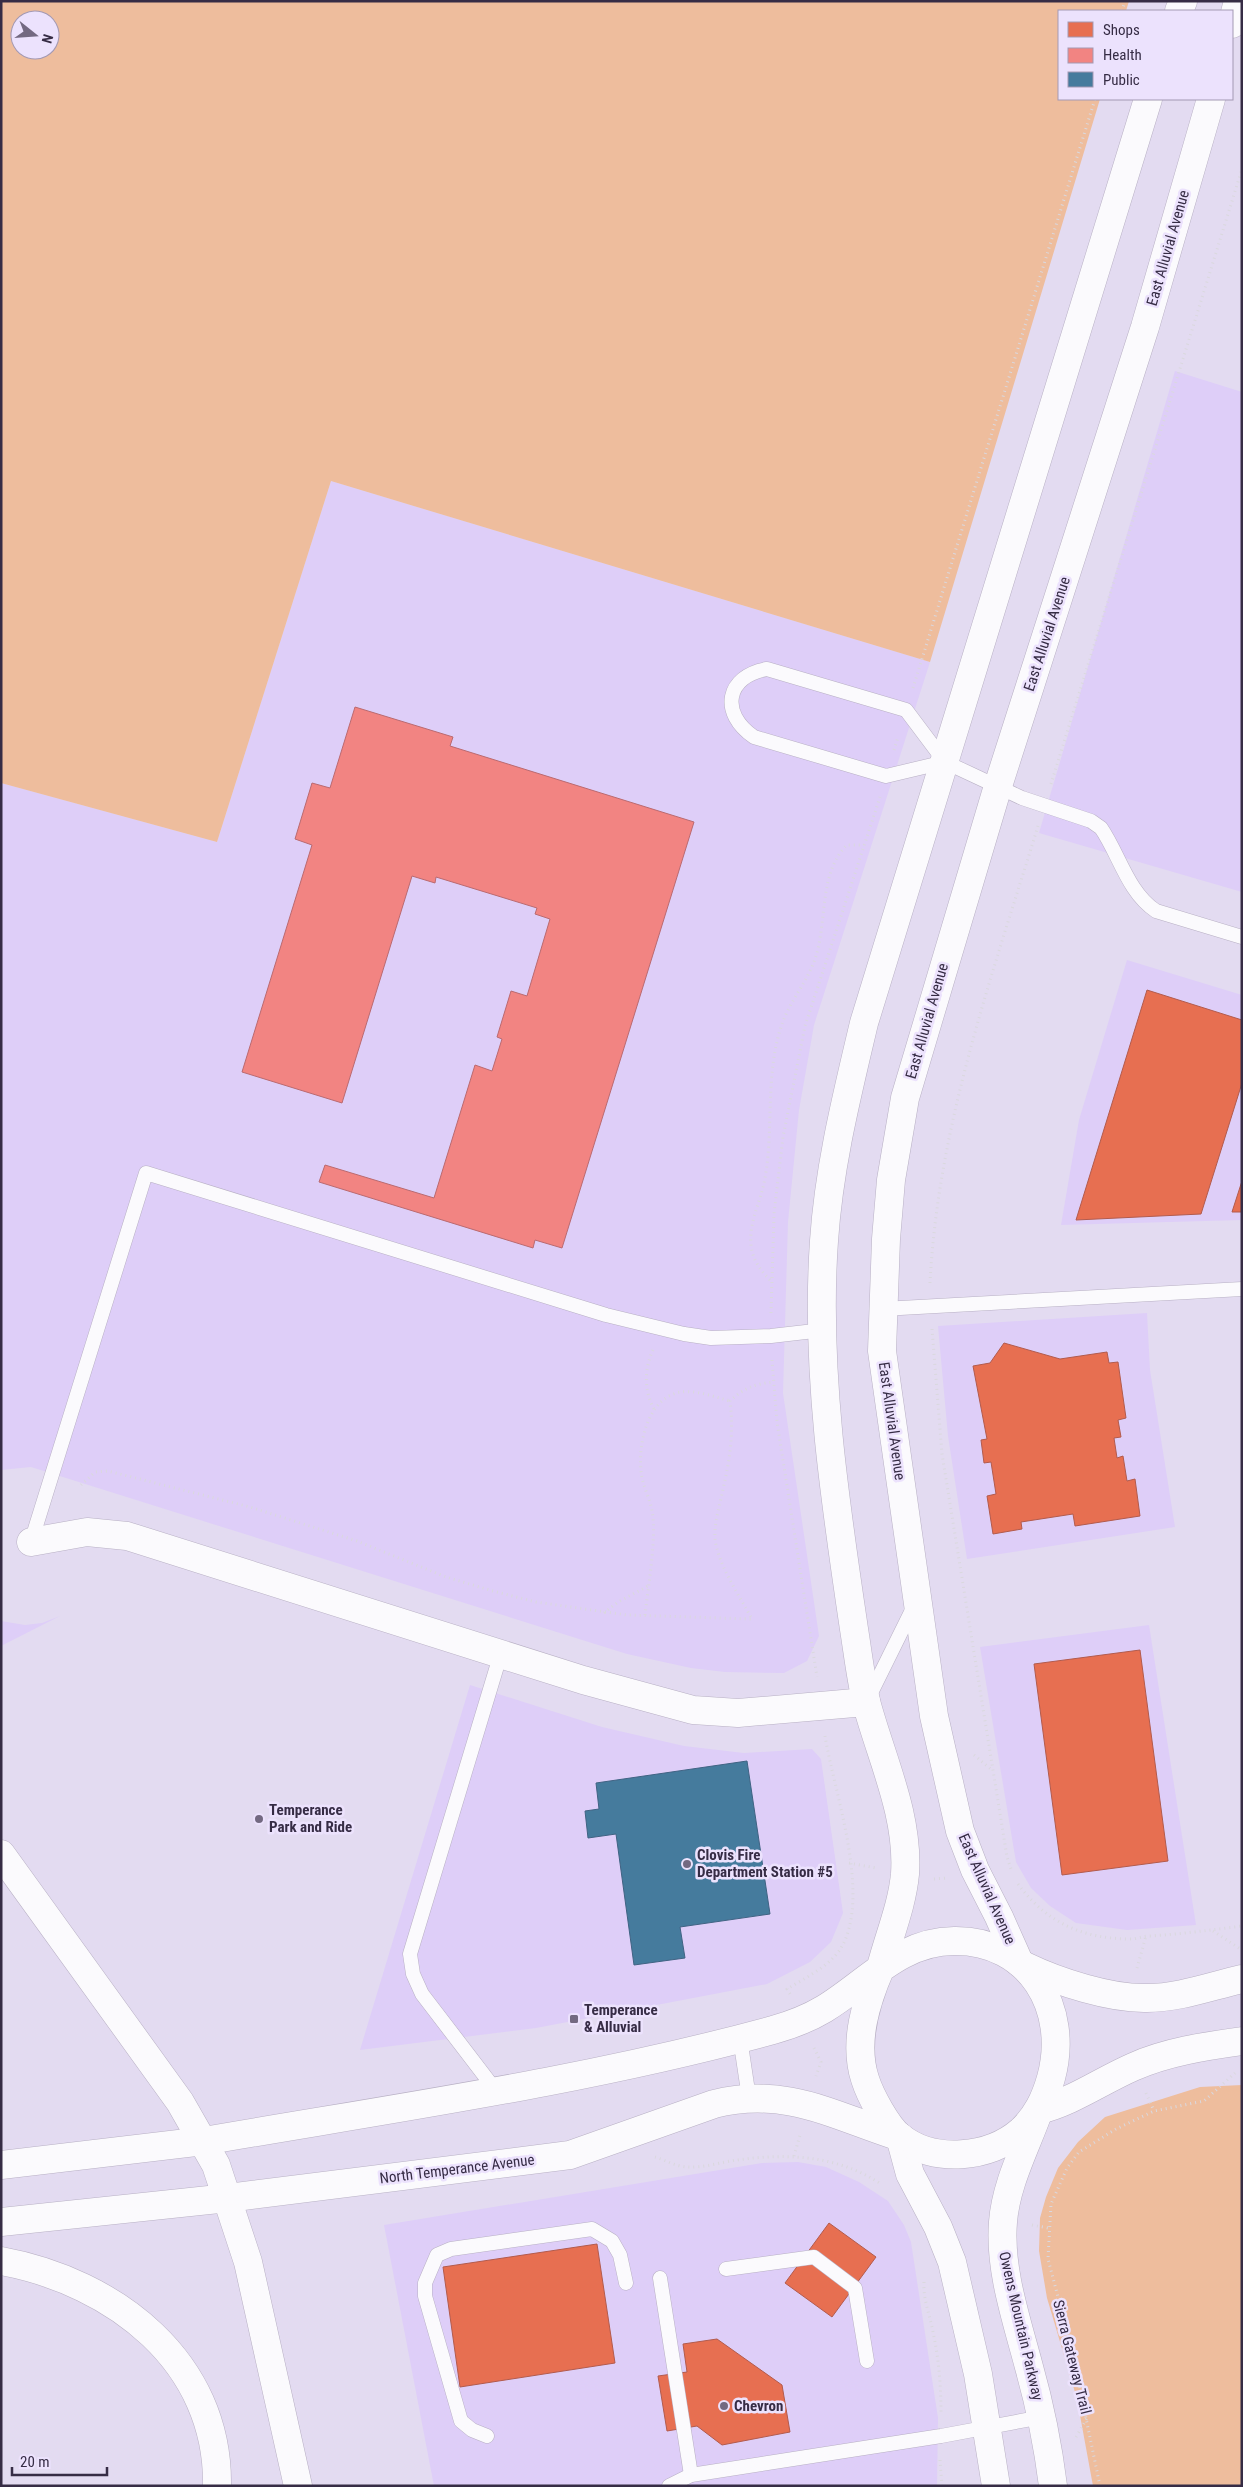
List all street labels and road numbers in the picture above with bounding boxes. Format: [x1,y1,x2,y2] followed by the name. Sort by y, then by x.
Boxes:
[1143,188,1193,308] street label: East Alluvial Avenue
[1020,575,1074,693] street label: East Alluvial Avenue
[902,961,952,1081] street label: East Alluvial Avenue
[875,1361,909,1481] street label: East Alluvial Avenue
[955,1831,1019,1947] street label: East Alluvial Avenue
[379,2151,535,2187] street label: North Temperance Avenue
[995,2250,1047,2402] street label: Owens Mountain Parkway
[1049,2298,1095,2416] street label: Sierra Gateway Trail

